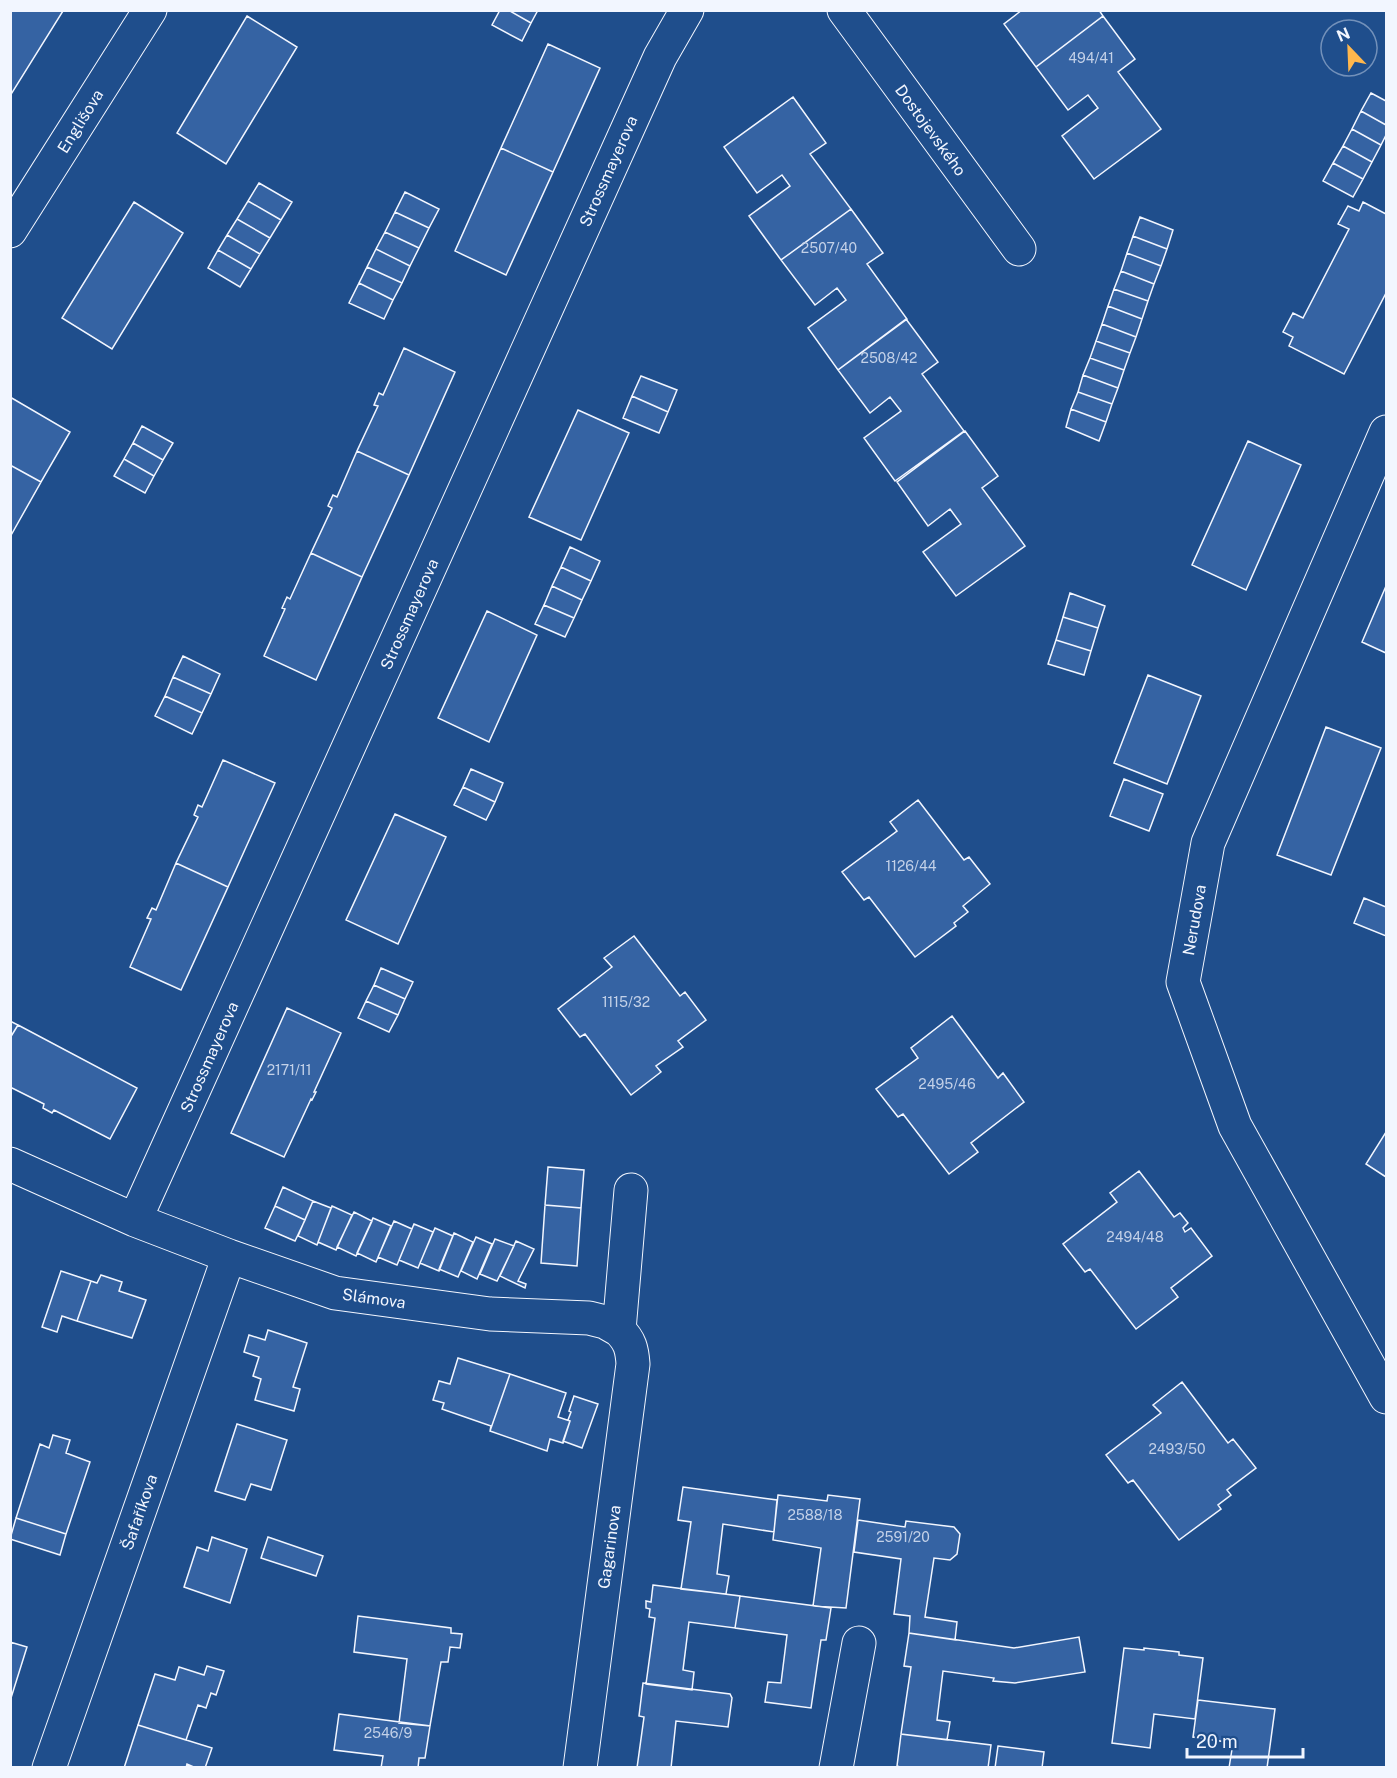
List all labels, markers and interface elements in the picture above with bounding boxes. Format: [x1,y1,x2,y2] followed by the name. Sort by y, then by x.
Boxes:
[1319,18,1379,78] north arrow
[1334,23,1353,46] text: N
[1068,50,1114,66] house number: 494/41
[891,81,970,180] street label: Dostojevského
[53,86,107,157] street label: Englišova
[575,113,641,230] street label: Strossmayerova
[801,240,857,256] house number: 2507/40
[861,350,917,366] house number: 2508/42
[376,556,442,673] street label: Strossmayerova
[886,858,937,874] house number: 1126/44
[1179,883,1210,957] street label: Nerudova
[602,994,650,1010] house number: 1115/32
[176,999,242,1116] street label: Strossmayerova
[267,1062,311,1078] house number: 2171/11
[918,1076,976,1092] house number: 2495/46
[1106,1229,1164,1245] house number: 2494/48
[341,1285,407,1312] street label: Slámova
[1148,1441,1206,1457] house number: 2493/50
[117,1471,161,1553] street label: Šafaříkova
[594,1504,625,1590] street label: Gagarinova
[787,1507,843,1523] house number: 2588/18
[876,1529,930,1545] house number: 2591/20
[1187,1721,1302,1759] scale bar
[364,1725,412,1741] house number: 2546/9
[1196,1731,1238,1752] text: 20 m

